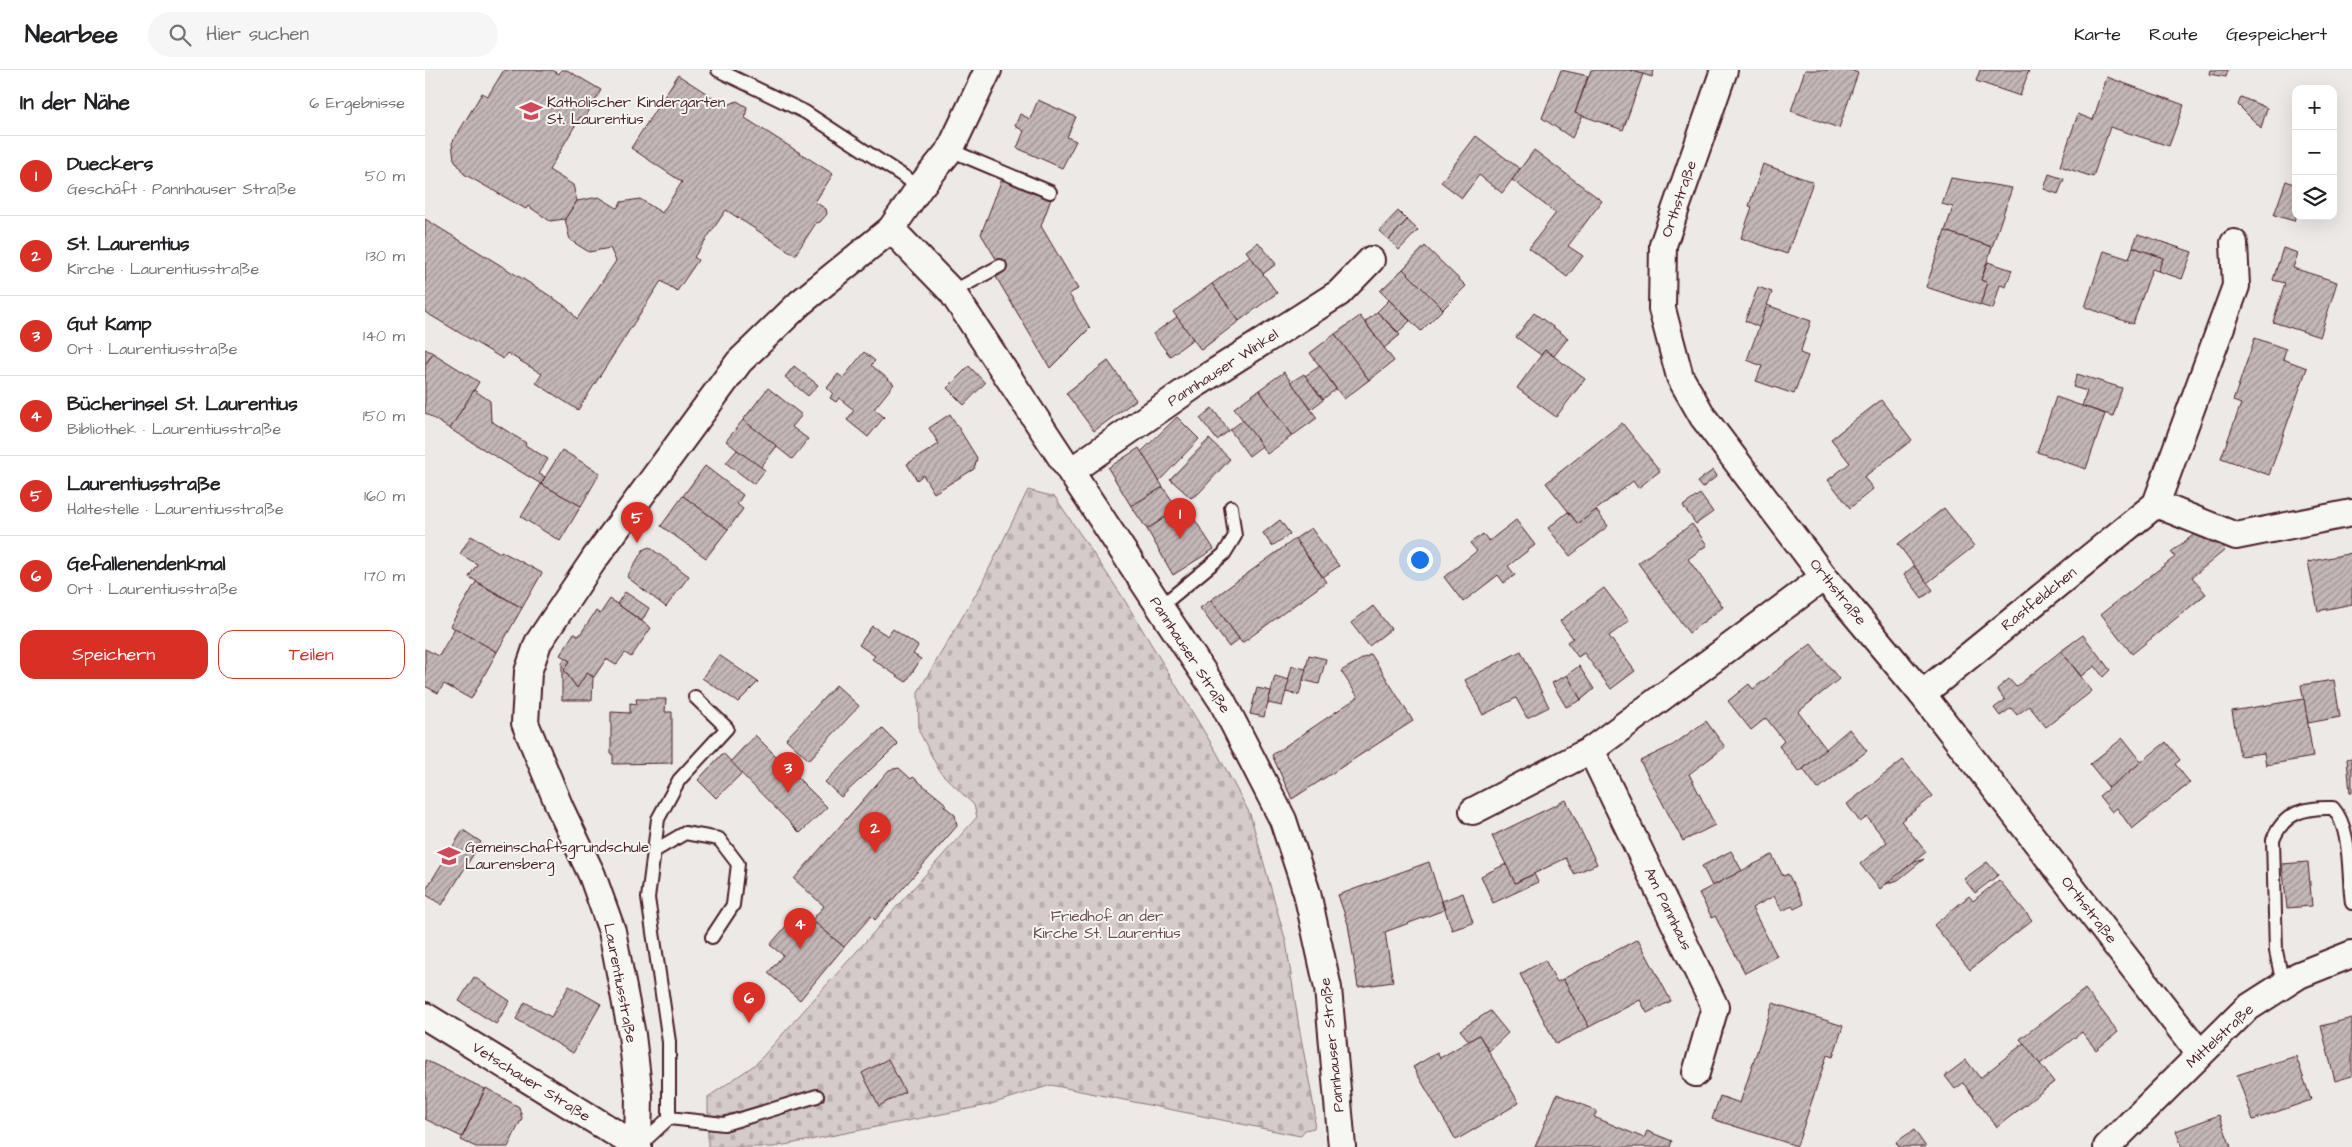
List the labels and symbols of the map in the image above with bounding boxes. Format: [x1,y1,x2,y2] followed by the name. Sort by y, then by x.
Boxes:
[547,92,726,130] place label: Katholischer Kindergarten St. Laurentius
[518,98,544,124] school or university icon: Katholischer Kindergarten St. Laurentius
[1656,158,1702,240] street label: Orthstraße
[1163,324,1283,412] street label: Pannhauser Winkel
[1164,498,1196,539] pin: 1
[621,502,653,543] pin: 5
[1407,547,1433,573] your location
[1805,554,1871,630] street label: Orthstraße
[1997,562,2082,636] street label: Rastfeldchen
[1144,593,1236,717] street label: Pannhauser Straße
[772,752,804,793] pin: 3
[859,812,891,853] pin: 2
[465,837,649,876] place label: Gemeinschaftsgrundschule Laurensberg
[436,843,462,869] school or university icon: Gemeinschaftsgrundschule Laurensberg
[1639,864,1697,954] street label: Am Pannhaus
[2056,872,2122,948] street label: Orthstraße
[1033,906,1181,944] park label: Friedhof an der Kirche St. Laurentius
[784,908,816,949] pin: 4
[598,921,642,1045] street label: Laurentiusstraße
[1314,977,1350,1113] street label: Pannhauser Straße
[733,982,765,1023] pin: 6
[2182,999,2258,1073] street label: Mittelstraße
[468,1037,594,1127] street label: Vetschauer Straße

